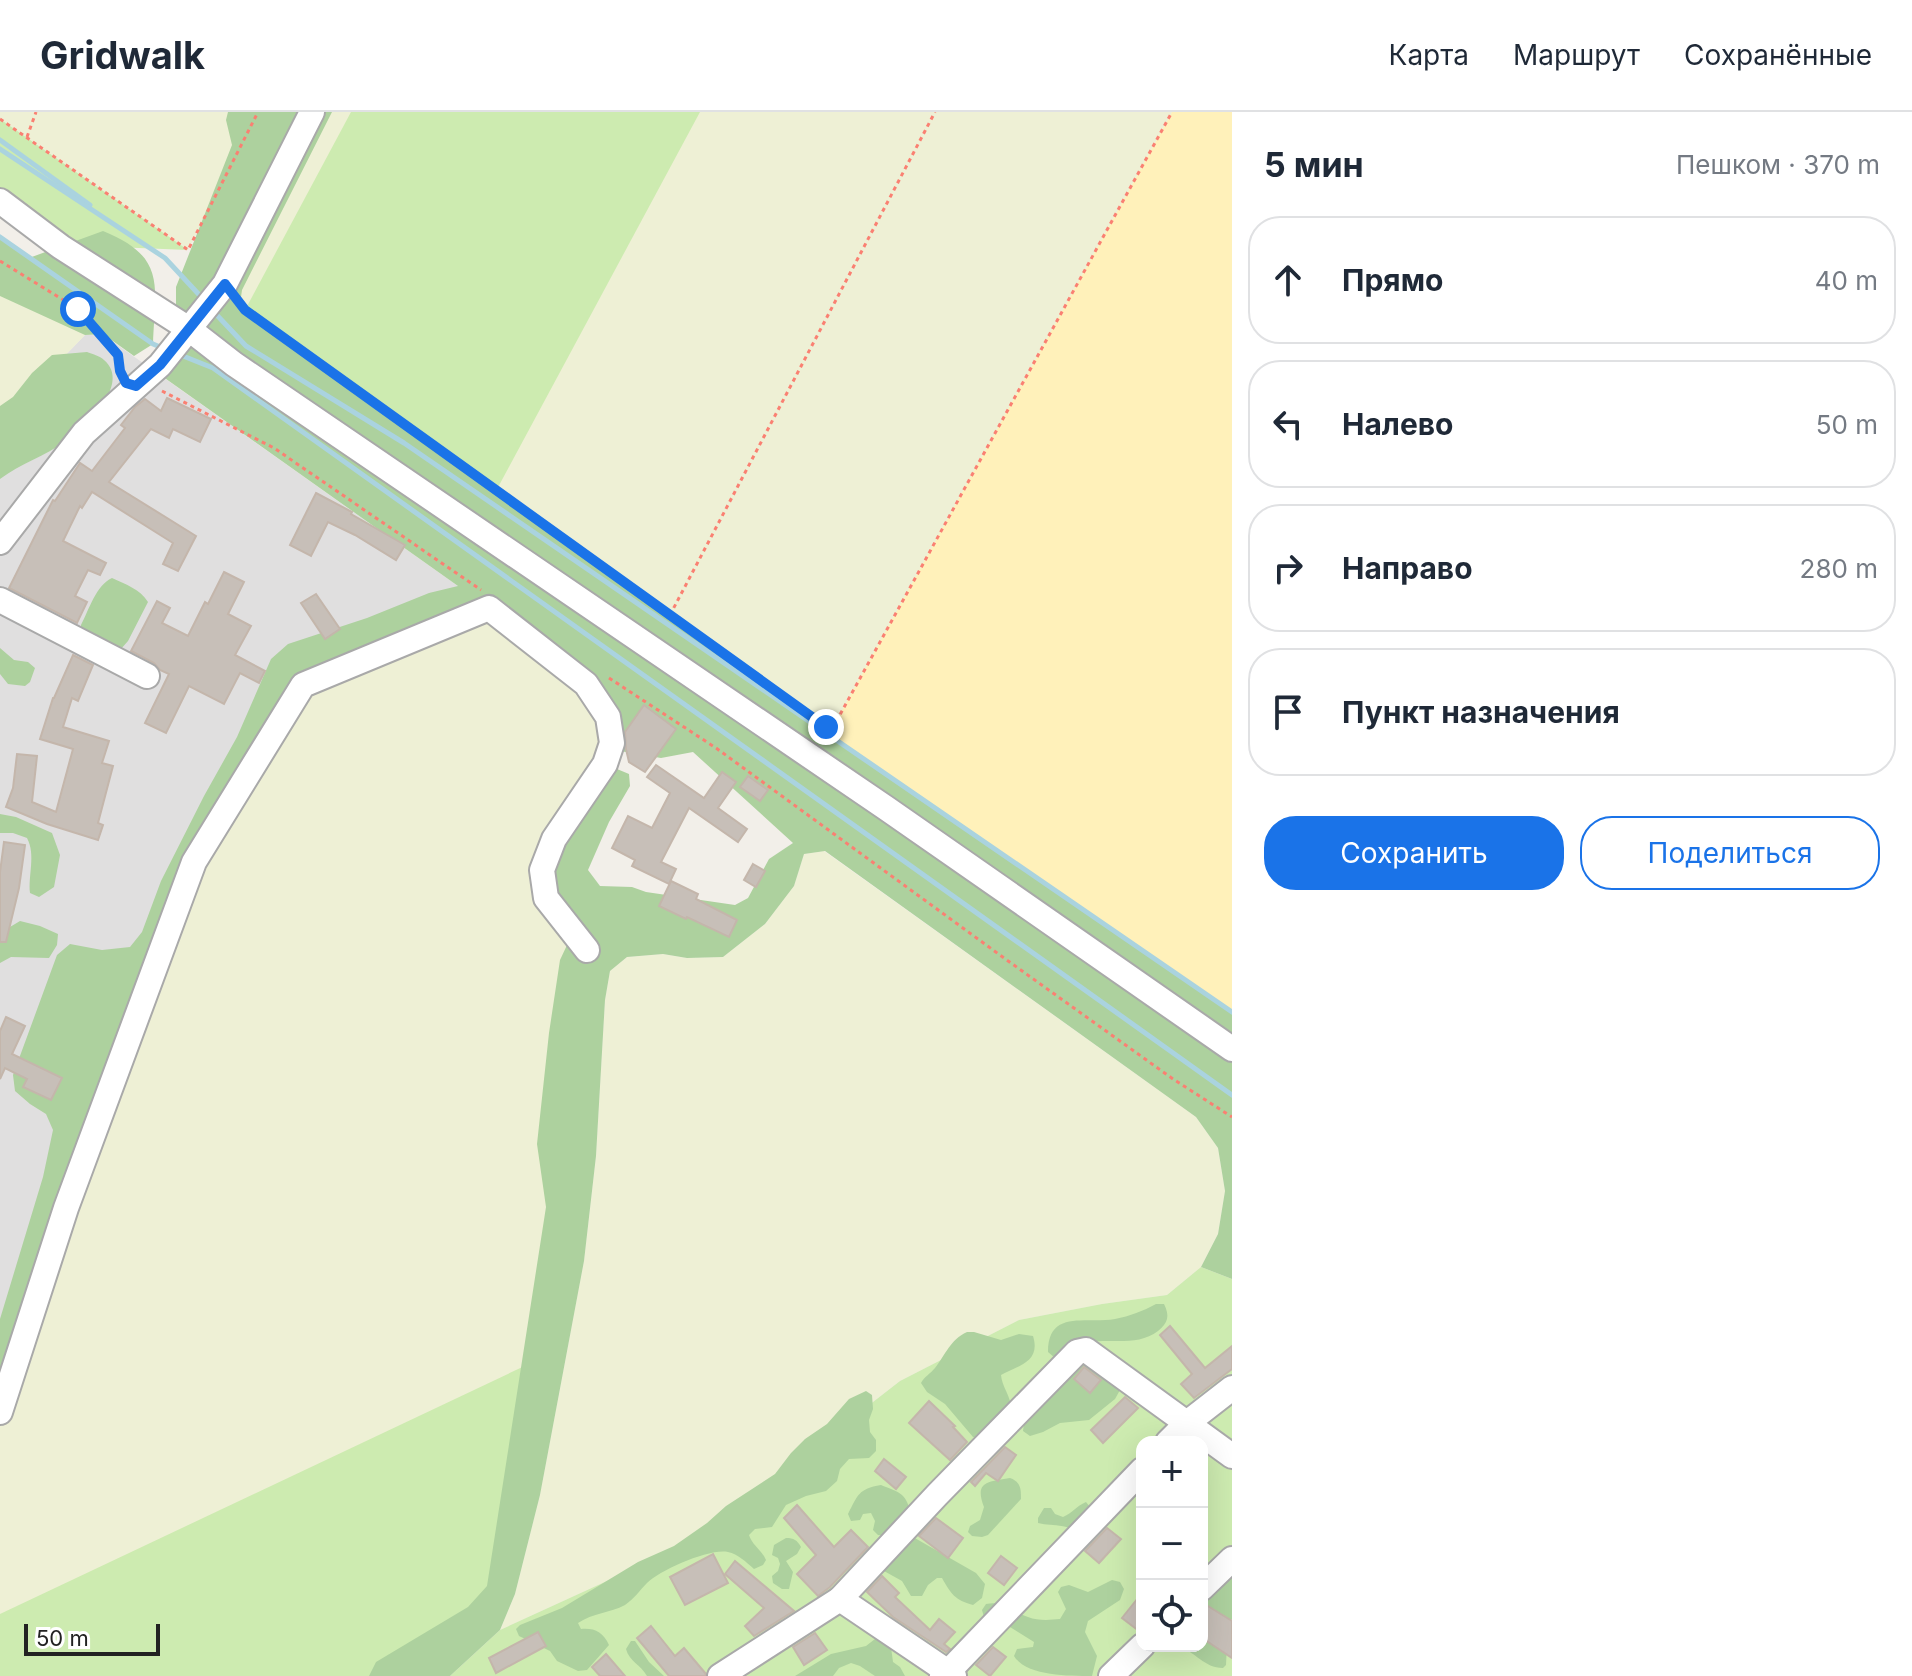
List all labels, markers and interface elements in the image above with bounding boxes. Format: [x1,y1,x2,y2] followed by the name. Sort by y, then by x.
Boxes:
[40,32,205,78] text: Gridwalk
[1389,38,1469,72] text: Карта
[1513,38,1640,72] text: Маршрут
[1684,38,1872,72] text: Сохранённые
[1264,144,1364,185] text: 5 мин
[1676,149,1880,180] text: Пешком · 370 m
[1266,258,1310,302] icon: ahead
[1342,262,1443,298] text: Прямо
[1815,265,1878,296] text: 40 m
[60,291,96,327] route start
[1266,402,1310,446] icon: left
[1342,406,1454,442] text: Налево
[1816,409,1878,440] text: 50 m
[1266,546,1310,590] icon: right
[1342,550,1473,586] text: Направо
[1800,553,1878,584] text: 280 m
[1266,690,1310,734] icon: arrive
[1342,694,1620,730] text: Пункт назначения
[808,709,844,745] route end
[1264,816,1564,890] button: Сохранить
[1580,816,1880,890] button: Поделиться
[1136,1436,1208,1652] map controls
[1136,1436,1208,1508] button: +
[1136,1508,1208,1580] button: −
[1136,1580,1208,1652] button: locate
[24,1620,160,1656] scale bar
[36,1625,89,1651] text: 50 m

